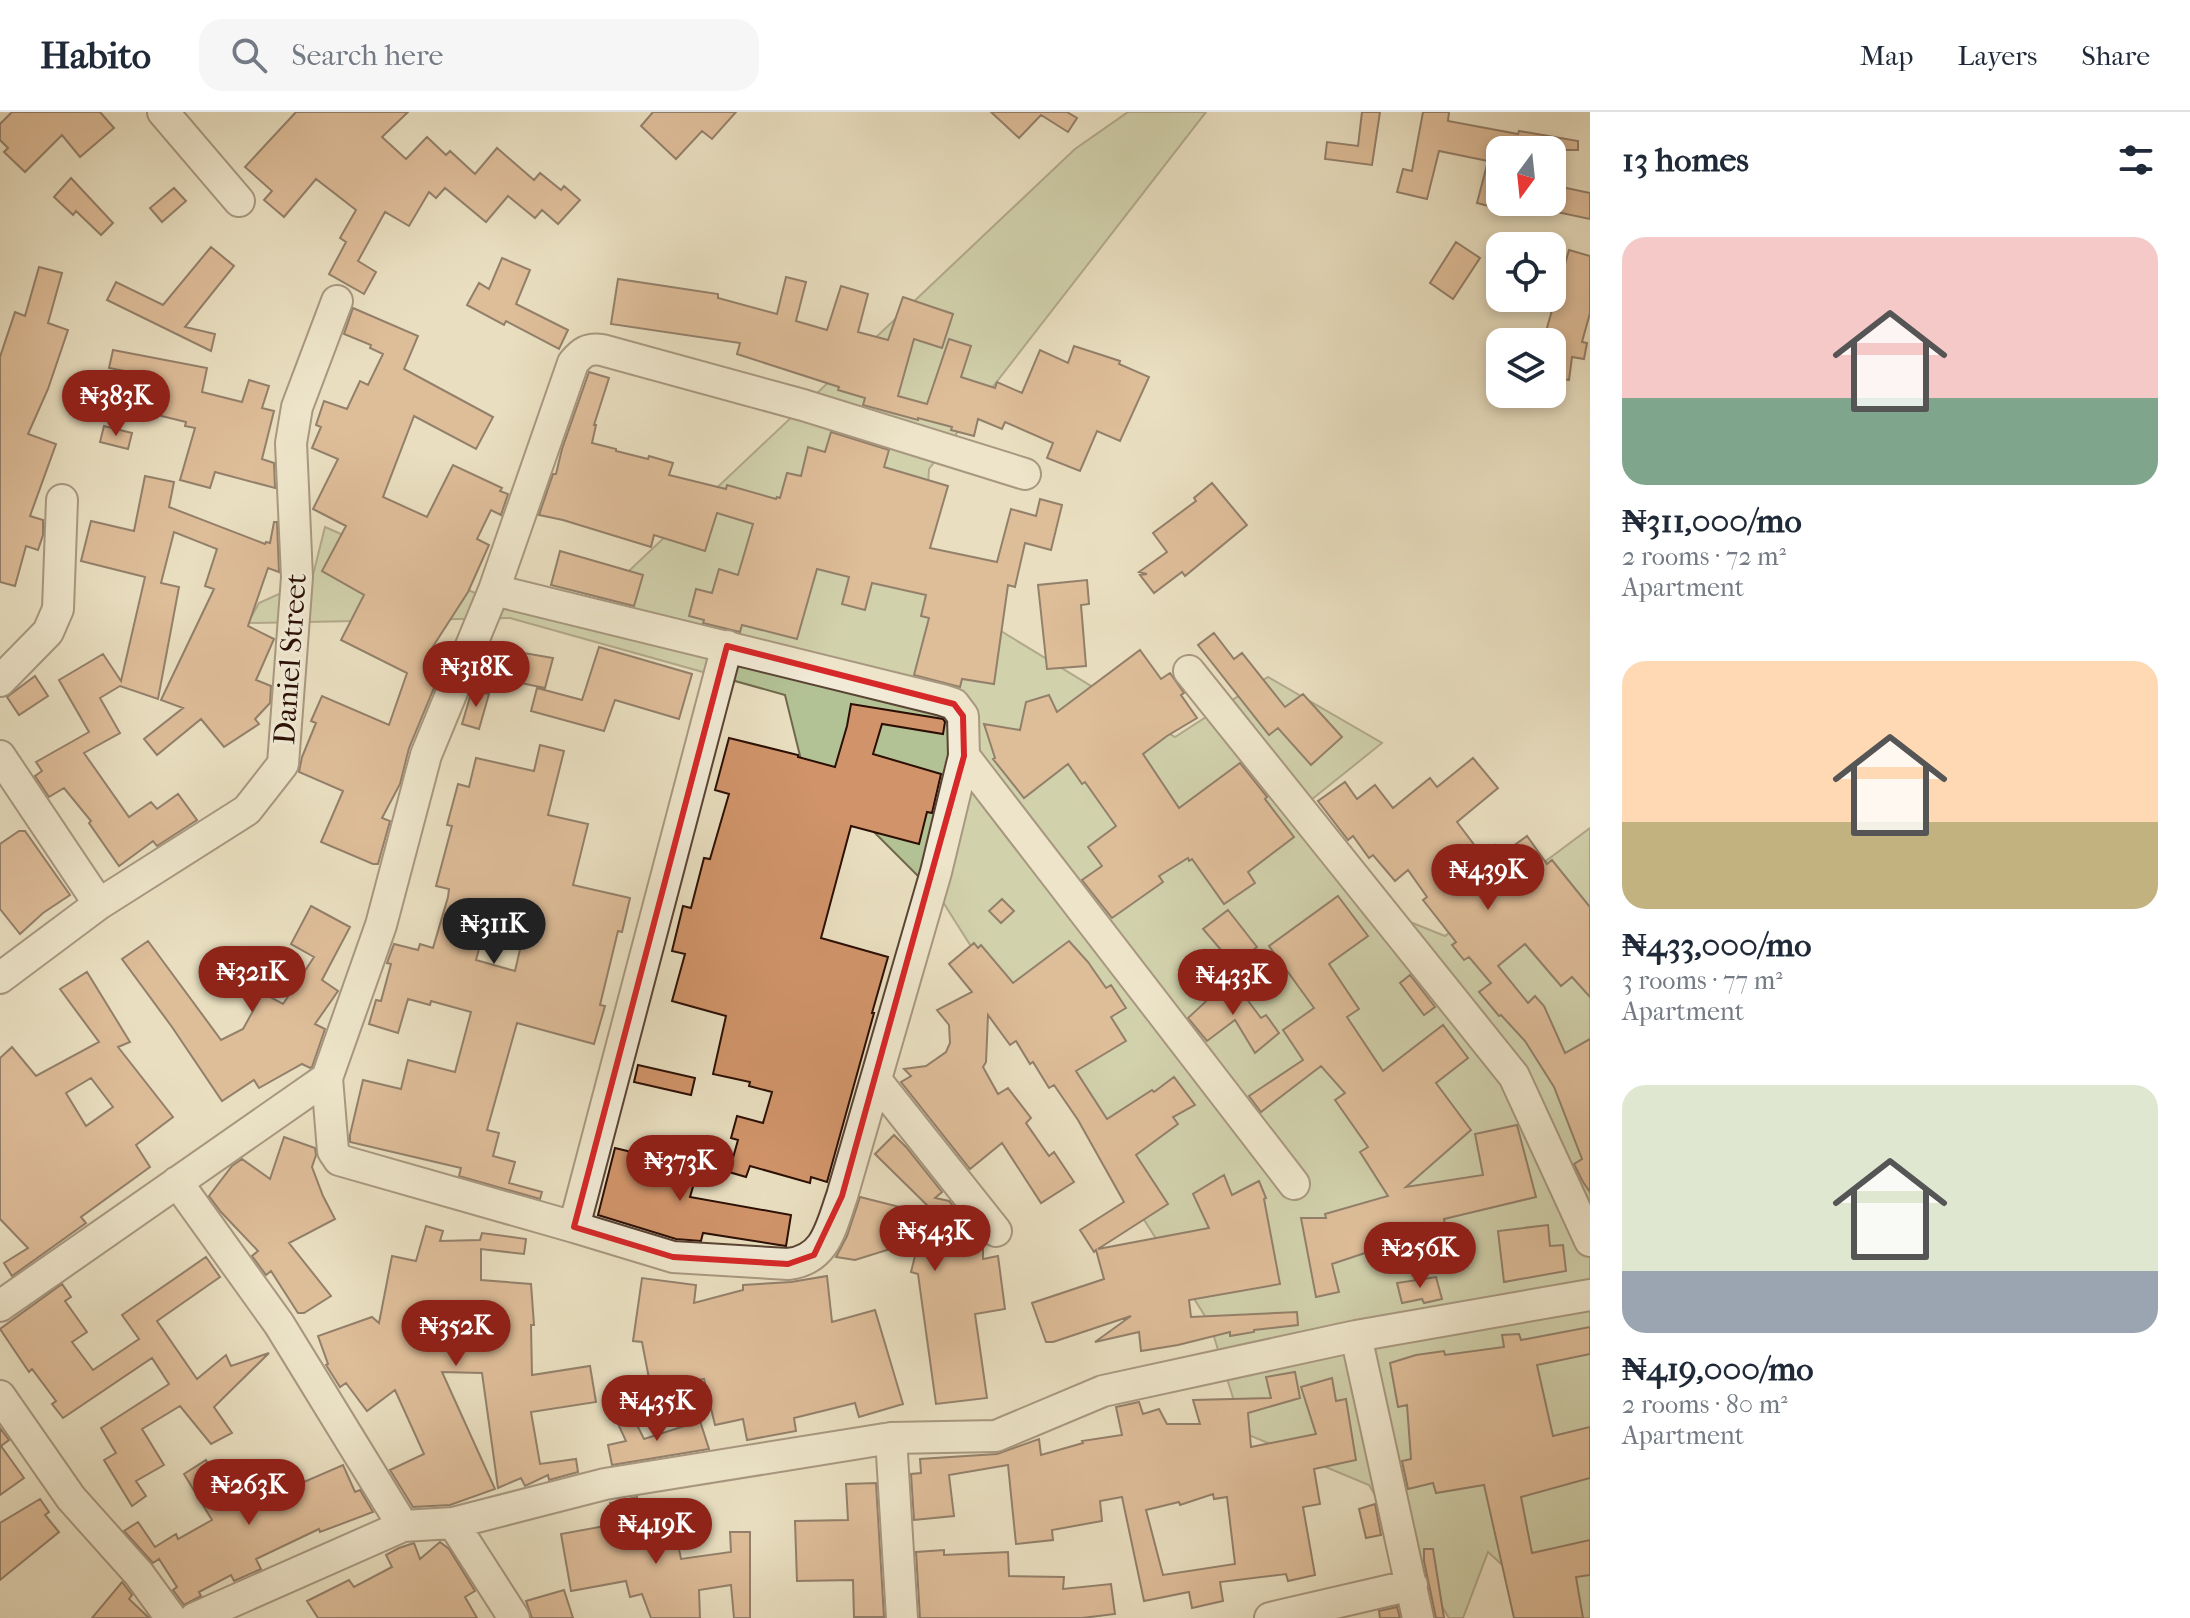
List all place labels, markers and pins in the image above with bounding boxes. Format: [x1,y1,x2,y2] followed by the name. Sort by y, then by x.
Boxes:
[60,370,172,438] pin: ₦383K
[420,641,532,709] pin: ₦318K
[1432,844,1544,912] pin: ₦439K
[438,898,550,966] pin: ₦311K
[196,946,308,1014] pin: ₦321K
[1177,949,1289,1017] pin: ₦433K
[624,1135,736,1203] pin: ₦373K
[879,1205,991,1273] pin: ₦543K
[1364,1222,1476,1290] pin: ₦256K
[400,1300,512,1368] pin: ₦352K
[601,1375,713,1443] pin: ₦435K
[193,1459,305,1527] pin: ₦263K
[600,1498,712,1566] pin: ₦419K

